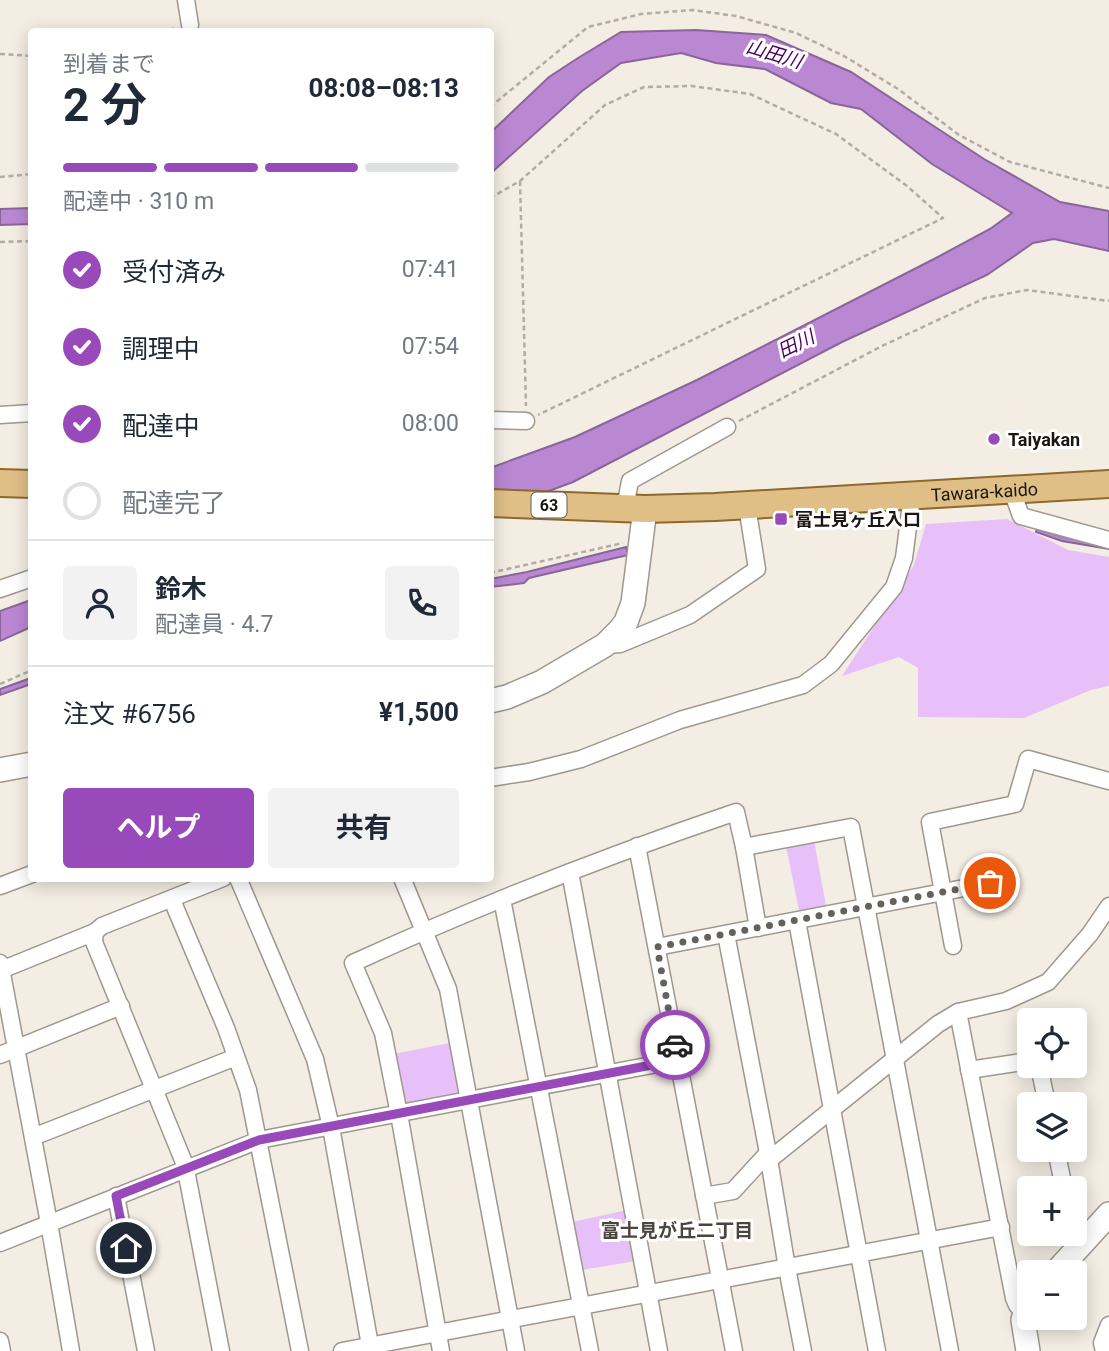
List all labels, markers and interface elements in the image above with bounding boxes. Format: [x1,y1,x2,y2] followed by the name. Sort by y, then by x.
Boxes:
[743,35,807,74] water label: 山田川
[63,51,155,78] text: 到着まで
[309,73,459,103] text: 08:08–08:13
[63,78,147,132] text: 2 分
[63,188,214,215] text: 配達中 · 310 m
[63,251,101,289] icon: check
[402,256,459,283] text: 07:41
[122,257,226,287] text: 受付済み
[774,324,820,363] water label: 田川
[63,328,101,366] icon: check
[402,333,459,360] text: 07:54
[122,334,200,364] text: 調理中
[63,405,101,443] icon: check
[402,410,459,437] text: 08:00
[122,411,200,441] text: 配達中
[1008,429,1080,450] place label: Taiyakan
[986,431,1002,447] marker: Taiyakan
[930,478,1038,505] street label: Tawara-kaido
[122,488,226,518] text: 配達完了
[532,492,566,518] road number: 63
[795,509,921,530] place label: 富士見ヶ丘入口
[773,511,789,527] marker: 富士見ヶ丘入口
[63,566,137,640] button: person
[385,566,459,640] button: phone
[155,574,207,604] text: 鈴木
[155,611,273,638] text: 配達員 · 4.7
[379,697,459,727] text: ¥1,500
[63,699,196,729] text: 注文 #6756
[63,788,254,868] button: ヘルプ
[268,788,459,868] button: 共有
[960,853,1020,913] pin
[971,864,1009,902] icon: bag
[1017,1008,1087,1330] map controls
[1017,1008,1087,1078] button: locate
[640,1010,710,1080] courier
[656,1026,694,1064] icon: car
[1017,1092,1087,1162] button: layers
[1017,1176,1087,1246] button: +
[96,1218,156,1278] pin
[601,1219,753,1242] district label: 富士見が丘二丁目
[107,1229,145,1267] icon: home
[1017,1260,1087,1330] button: −

